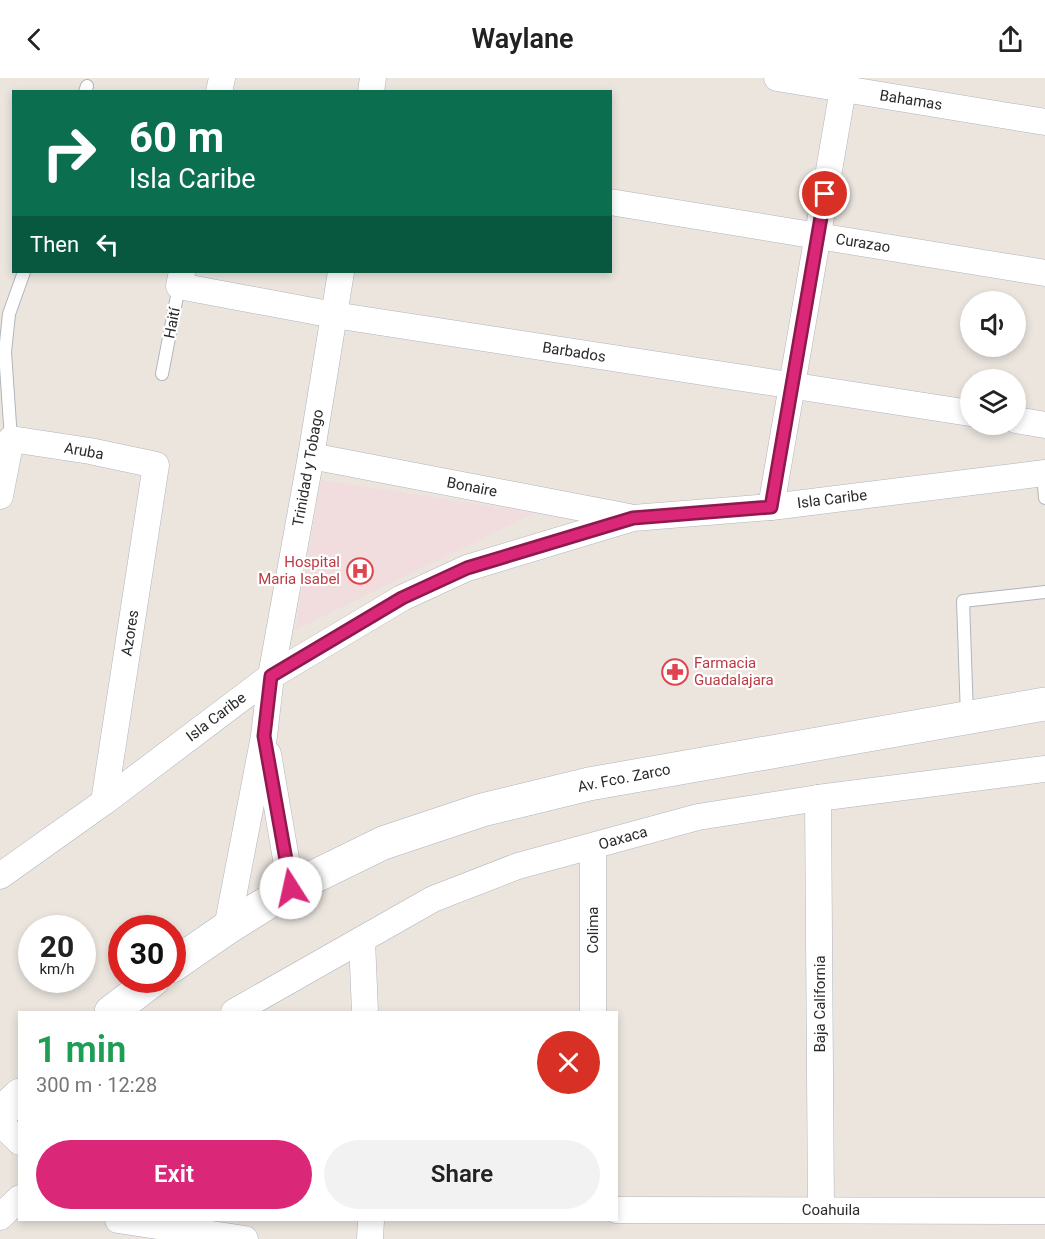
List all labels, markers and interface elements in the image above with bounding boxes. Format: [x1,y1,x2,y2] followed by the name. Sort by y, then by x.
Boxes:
[18,23,51,56] icon: back
[471,23,574,55] text: Waylane
[994,23,1027,56] icon: share
[878,86,944,114] street label: Bahamas
[129,113,224,162] text: 60 m
[30,114,108,192] icon: right
[129,163,256,195] text: Isla Caribe
[799,168,850,219] pin
[808,177,841,210] icon: arrive
[91,228,124,261] icon: left
[834,230,892,256] street label: Curazao
[30,232,79,257] text: Then
[960,291,1026,435] map controls
[960,291,1026,357] button: sound
[160,305,184,340] street label: Haití
[541,338,607,366] street label: Barbados
[960,369,1026,435] button: layers
[289,408,327,528] street label: Trinidad y Tobago
[63,439,105,463] street label: Aruba
[445,473,499,501] street label: Bonaire
[796,486,868,512] street label: Isla Caribe
[258,553,340,588] place label: Hospital Maria Isabel
[345,556,375,586] hospital icon: Hospital Maria Isabel
[117,609,143,657] street label: Azores
[694,654,774,689] place label: Farmacia Guadalajara
[660,657,690,687] pharmacy icon: Farmacia Guadalajara
[182,689,250,745] street label: Isla Caribe
[576,760,672,796] street label: Av. Fco. Zarco
[596,822,650,854] street label: Oaxaca
[259,856,323,920] position arrow
[584,907,602,953] street label: Colima
[108,915,186,993] speed limit sign: 30
[40,929,74,964] text: 20
[811,955,829,1053] street label: Baja California
[39,960,75,978] text: km/h
[36,1029,126,1071] text: 1 min
[537,1031,600,1094] button: close
[36,1073,157,1097] text: 300 m · 12:28
[36,1140,312,1209] button: Exit
[324,1140,600,1209] button: Share
[802,1201,860,1219] street label: Coahuila

